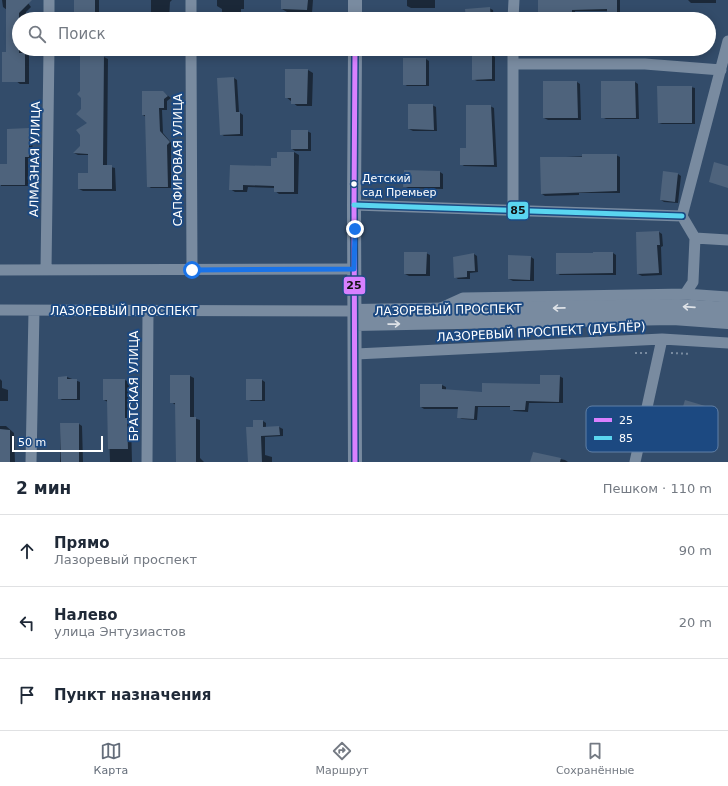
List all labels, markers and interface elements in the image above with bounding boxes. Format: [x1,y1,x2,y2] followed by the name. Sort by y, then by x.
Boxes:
[12,12,716,56] search box
[26,23,48,45] icon: search
[58,25,106,43] text: Поиск
[171,93,185,227] street label: САПФИРОВАЯ УЛИЦА
[27,100,43,217] street label: АЛМАЗНАЯ УЛИЦА
[362,172,436,199] place label: Детский сад Премьер
[349,179,359,189] marker: Детский сад Премьер
[507,201,529,220] line badge: 85
[510,204,526,217] text: 85
[346,220,364,238] route end
[183,261,201,279] route start
[343,276,366,295] line badge: 25
[346,279,362,292] text: 25
[374,301,522,318] street label: ЛАЗОРЕВЫЙ ПРОСПЕКТ
[50,303,198,318] street label: ЛАЗОРЕВЫЙ ПРОСПЕКТ
[683,303,696,310] one-way arrow
[553,304,566,312] one-way arrow
[436,319,646,344] street label: ЛАЗОРЕВЫЙ ПРОСПЕКТ (ДУБЛЁР)
[387,320,400,328] one-way arrow
[127,330,141,442] street label: БРАТСКАЯ УЛИЦА
[586,406,718,452] legend
[619,414,633,427] text: 25
[619,432,633,445] text: 85
[12,434,103,453] scale bar
[18,436,46,449] text: 50 m
[16,478,71,498] text: 2 мин
[603,481,712,496] text: Пешком · 110 m
[54,534,110,552] text: Прямо
[16,540,38,562] icon: ahead
[679,543,712,558] text: 90 m
[54,552,197,567] text: Лазоревый проспект
[54,606,118,624] text: Налево
[16,612,38,634] icon: left
[679,615,712,630] text: 20 m
[54,624,186,639] text: улица Энтузиастов
[16,684,38,706] icon: arrive
[54,686,211,704] text: Пункт назначения
[94,740,128,777] tab: Карта
[316,740,369,777] tab: Маршрут
[556,740,634,777] tab: Сохранённые

